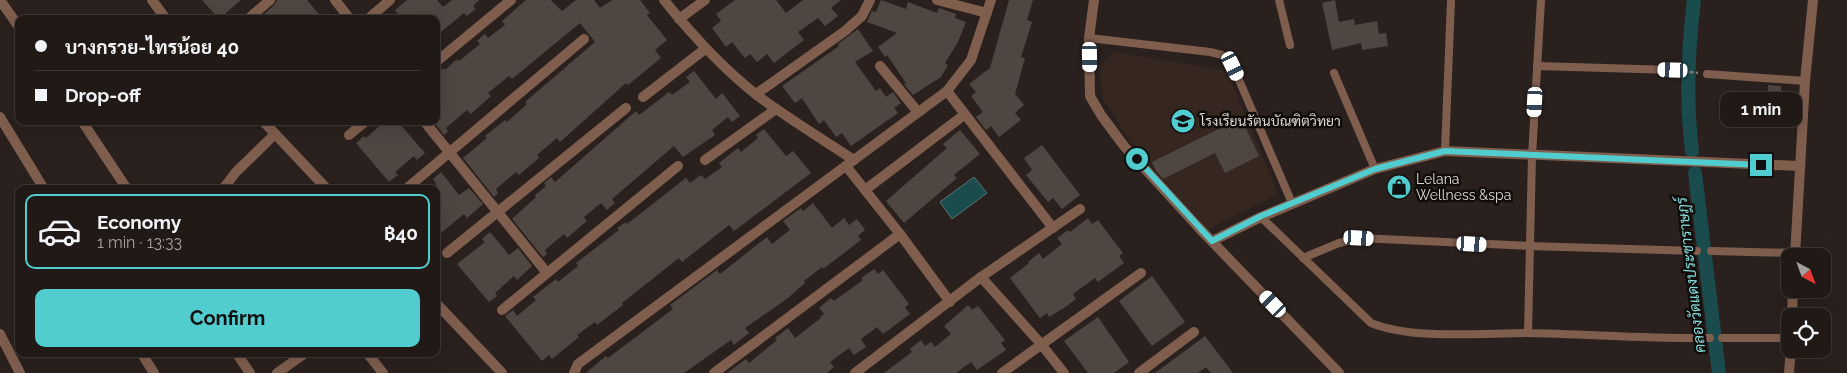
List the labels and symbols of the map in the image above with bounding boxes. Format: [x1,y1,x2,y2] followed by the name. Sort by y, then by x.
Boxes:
[1082,42,1097,72] car
[1219,49,1246,83] car
[1657,62,1688,78] car
[1526,87,1543,117] car
[1720,92,1802,128] callout: 1 min
[1170,108,1196,134] school or university icon: โรงเรียนรัตนบัณฑิตวิทยา
[1199,112,1341,129] place label: โรงเรียนรัตนบัณฑิตวิทยา
[1126,148,1148,170] route start
[1750,154,1772,176] route end
[1416,171,1511,203] place label: Lelana Wellness &spa
[1386,174,1412,200] shop icon: Lelana Wellness &spa
[1671,194,1710,354] water label: คลองวัดแดงประชาราษฎร์
[1343,230,1374,246] car
[1456,236,1487,252] car
[1781,248,1831,298] north arrow
[1257,288,1288,320] car

